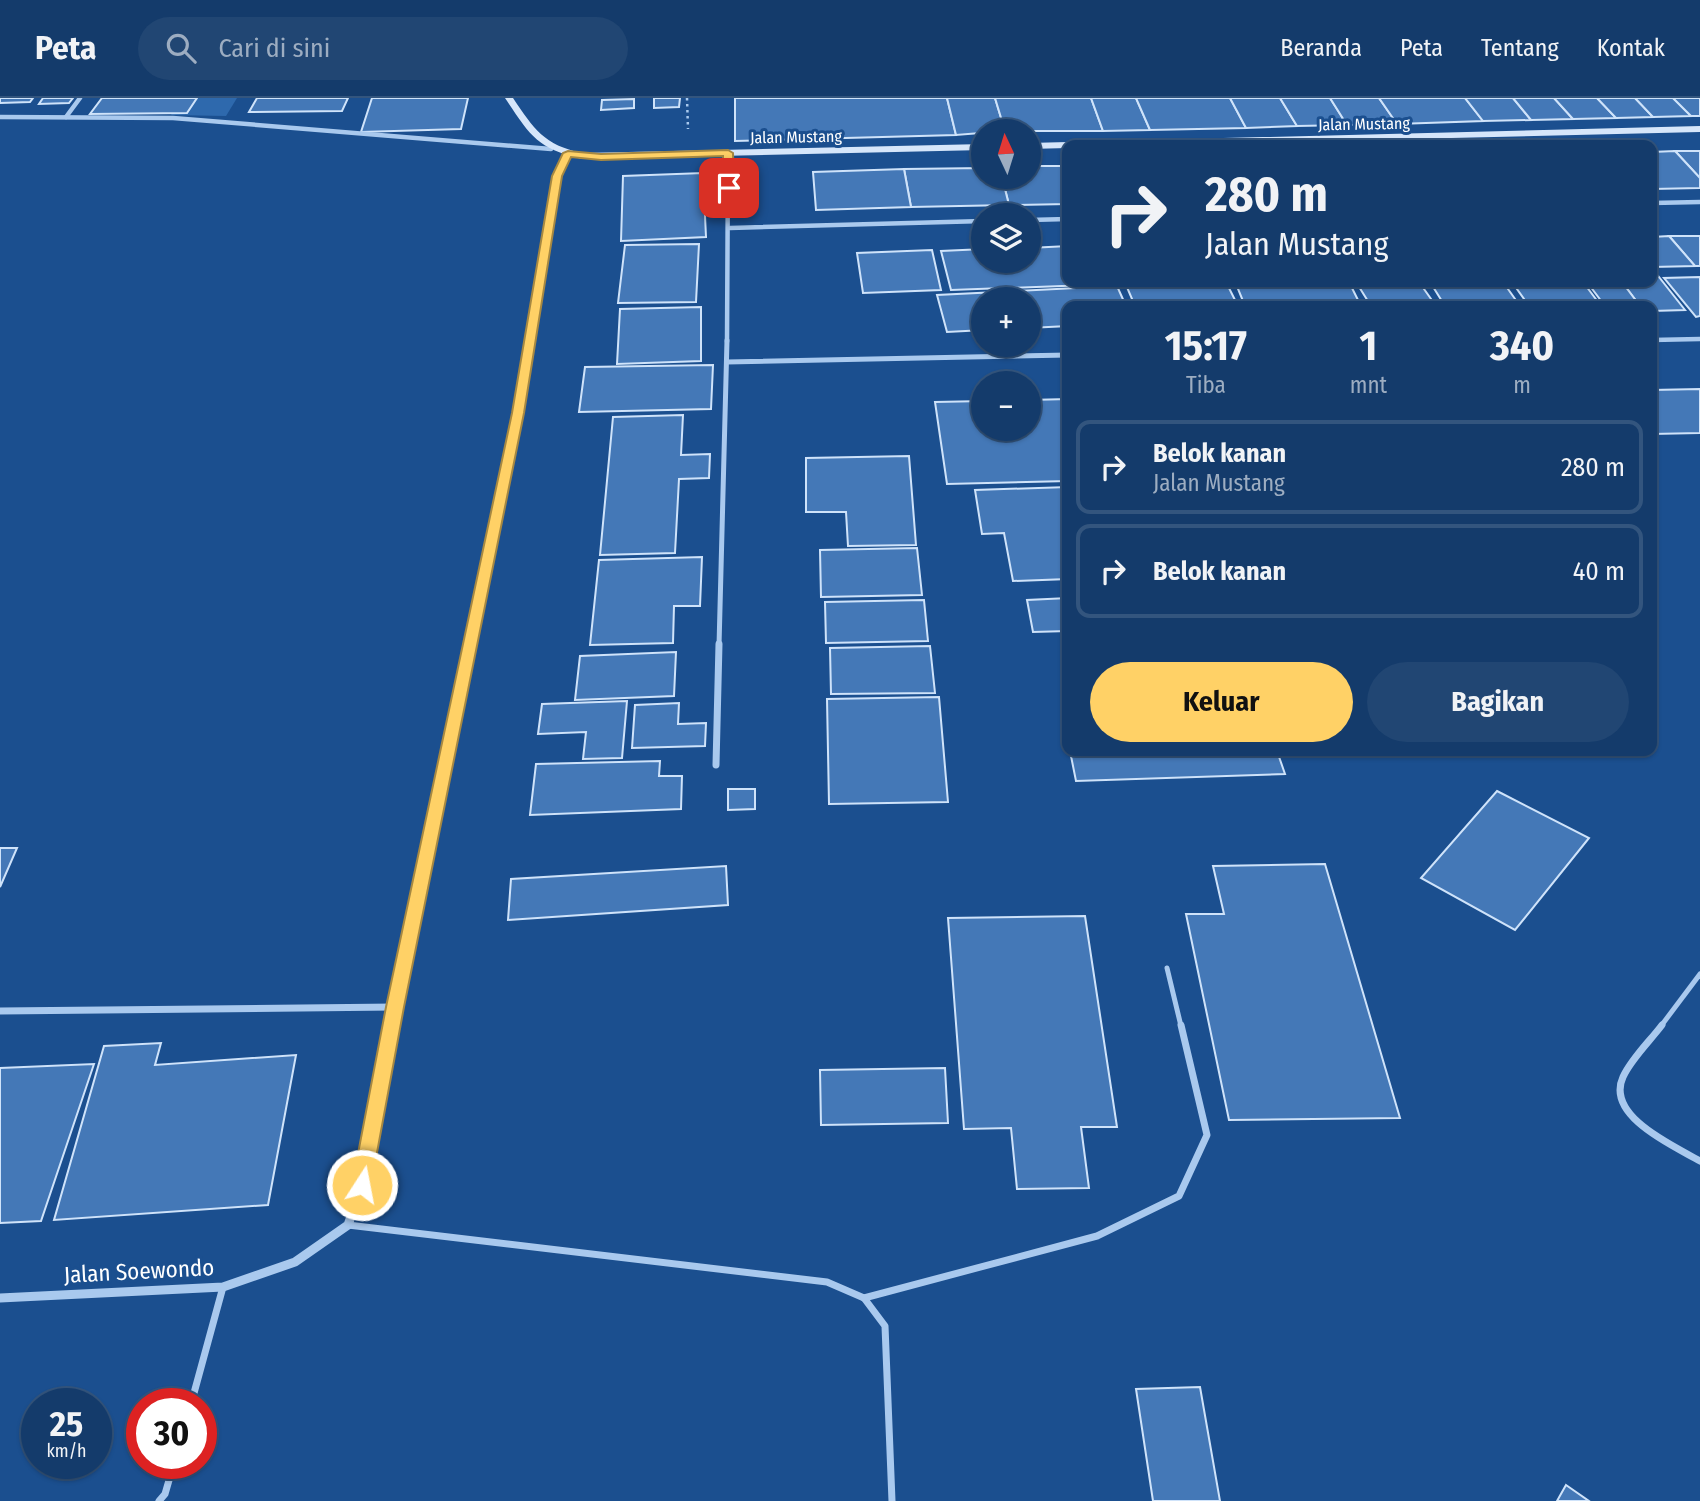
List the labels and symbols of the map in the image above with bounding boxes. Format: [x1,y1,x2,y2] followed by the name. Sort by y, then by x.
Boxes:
[1318,114,1410,134] street label: Jalan Mustang
[971,119,1041,189] north arrow
[750,127,842,147] street label: Jalan Mustang
[699,158,759,218] pin
[325,1148,399,1222] position arrow
[63,1253,215,1289] street label: Jalan Soewondo
[126,1388,217,1479] speed limit sign: 30

